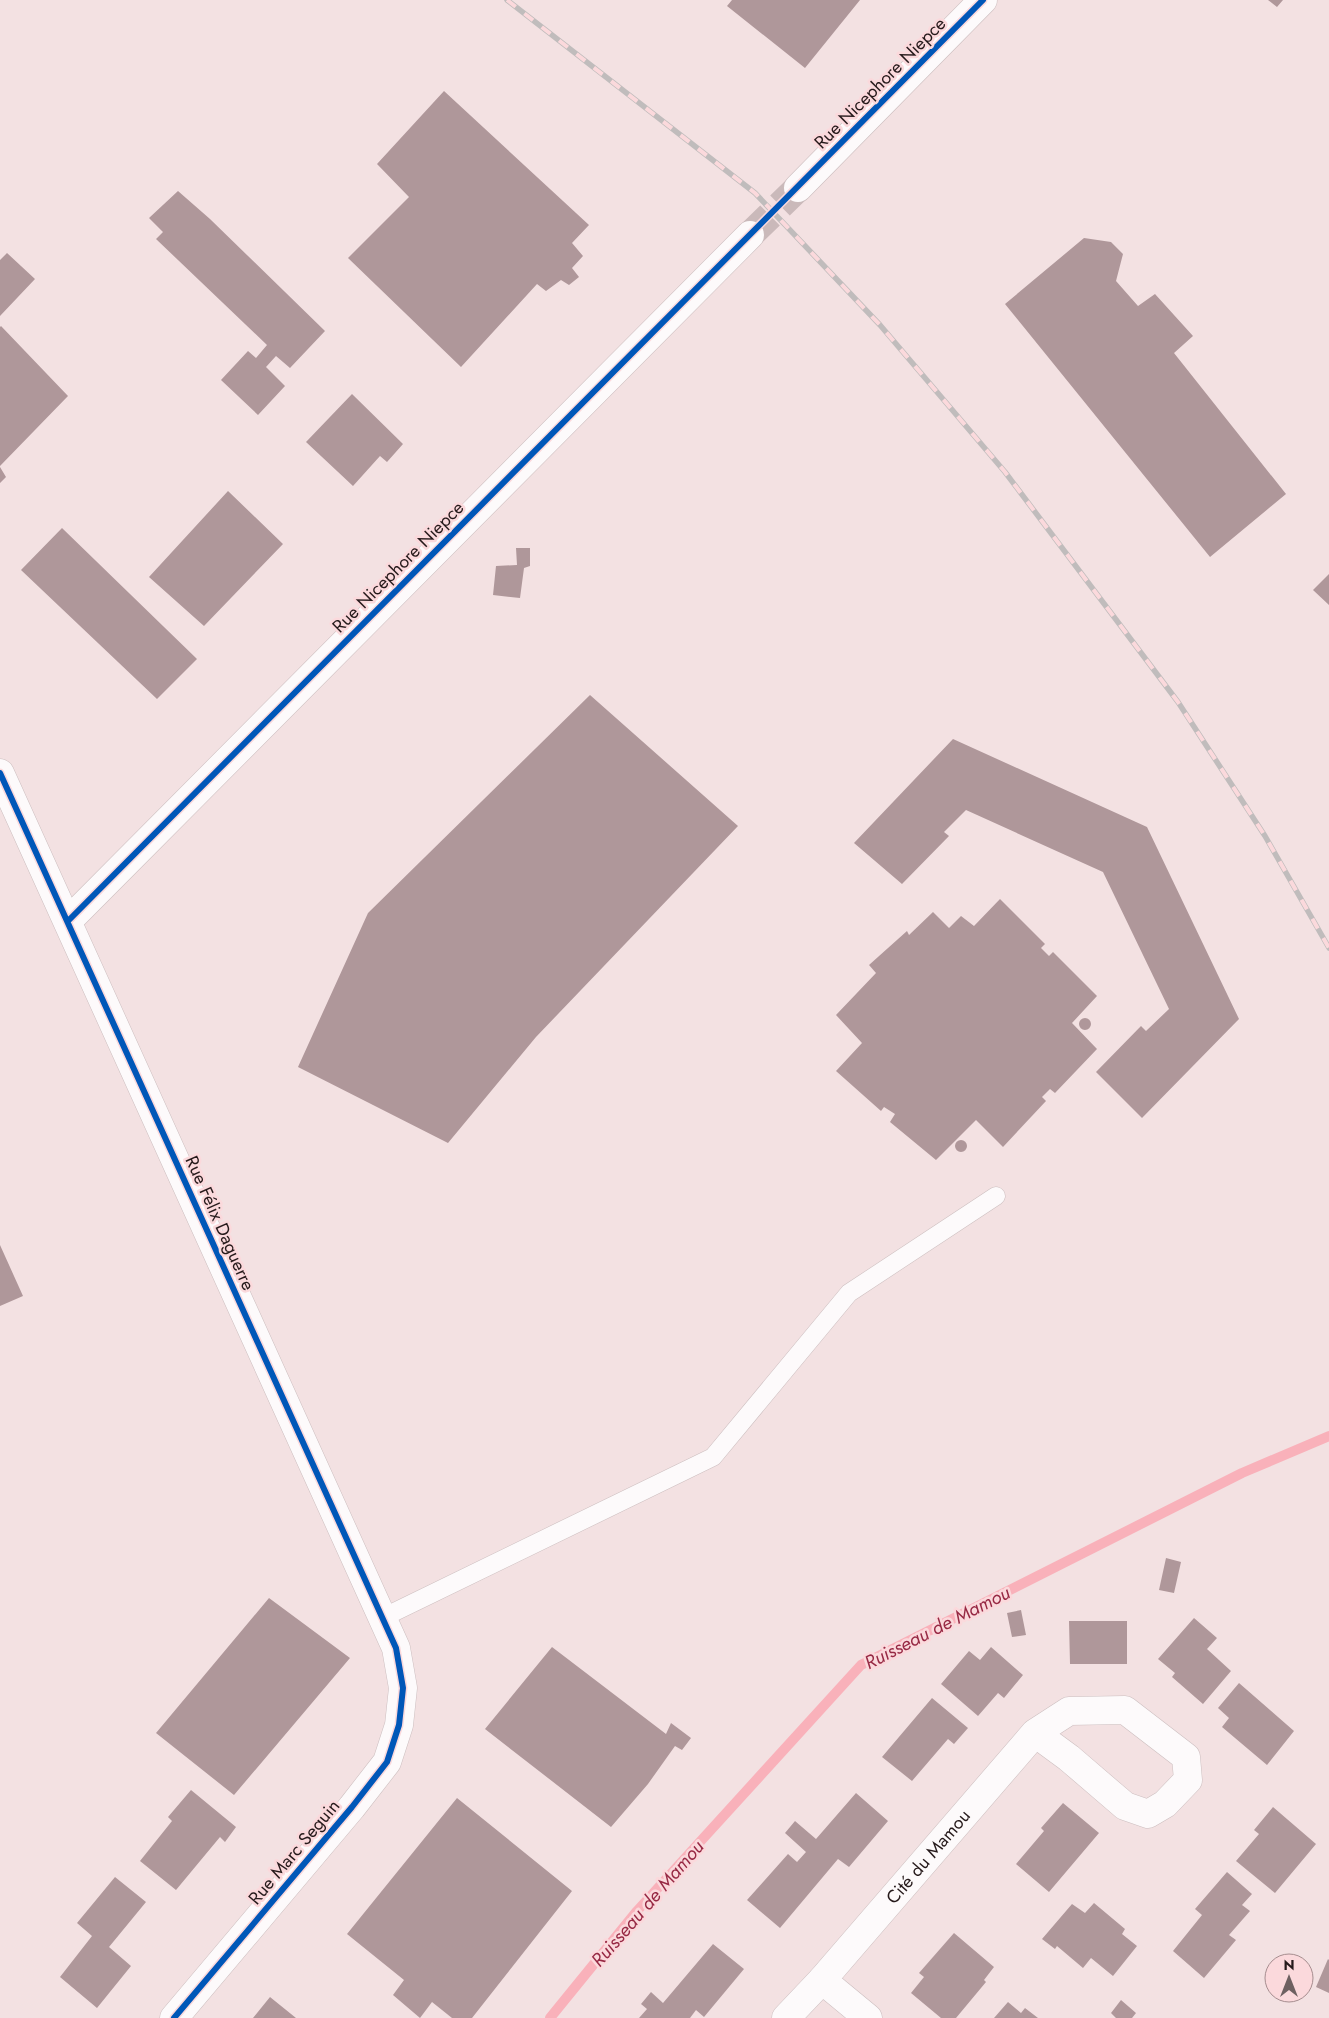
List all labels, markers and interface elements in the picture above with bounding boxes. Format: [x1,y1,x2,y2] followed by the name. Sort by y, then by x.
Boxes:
[808,11,952,155] street label: Rue Nicephore Niepce
[326,495,470,639] street label: Rue Nicephore Niepce
[179,1152,261,1294] street label: Rue Félix Daguerre
[860,1579,1015,1676] water label: Ruisseau de Mamou
[242,1794,346,1910] street label: Rue Marc Seguin
[880,1804,977,1910] street label: Cité du Mamou
[585,1834,710,1973] water label: Ruisseau de Mamou
[1264,1953,1314,2003] north arrow
[1283,1955,1295,1975] text: N

